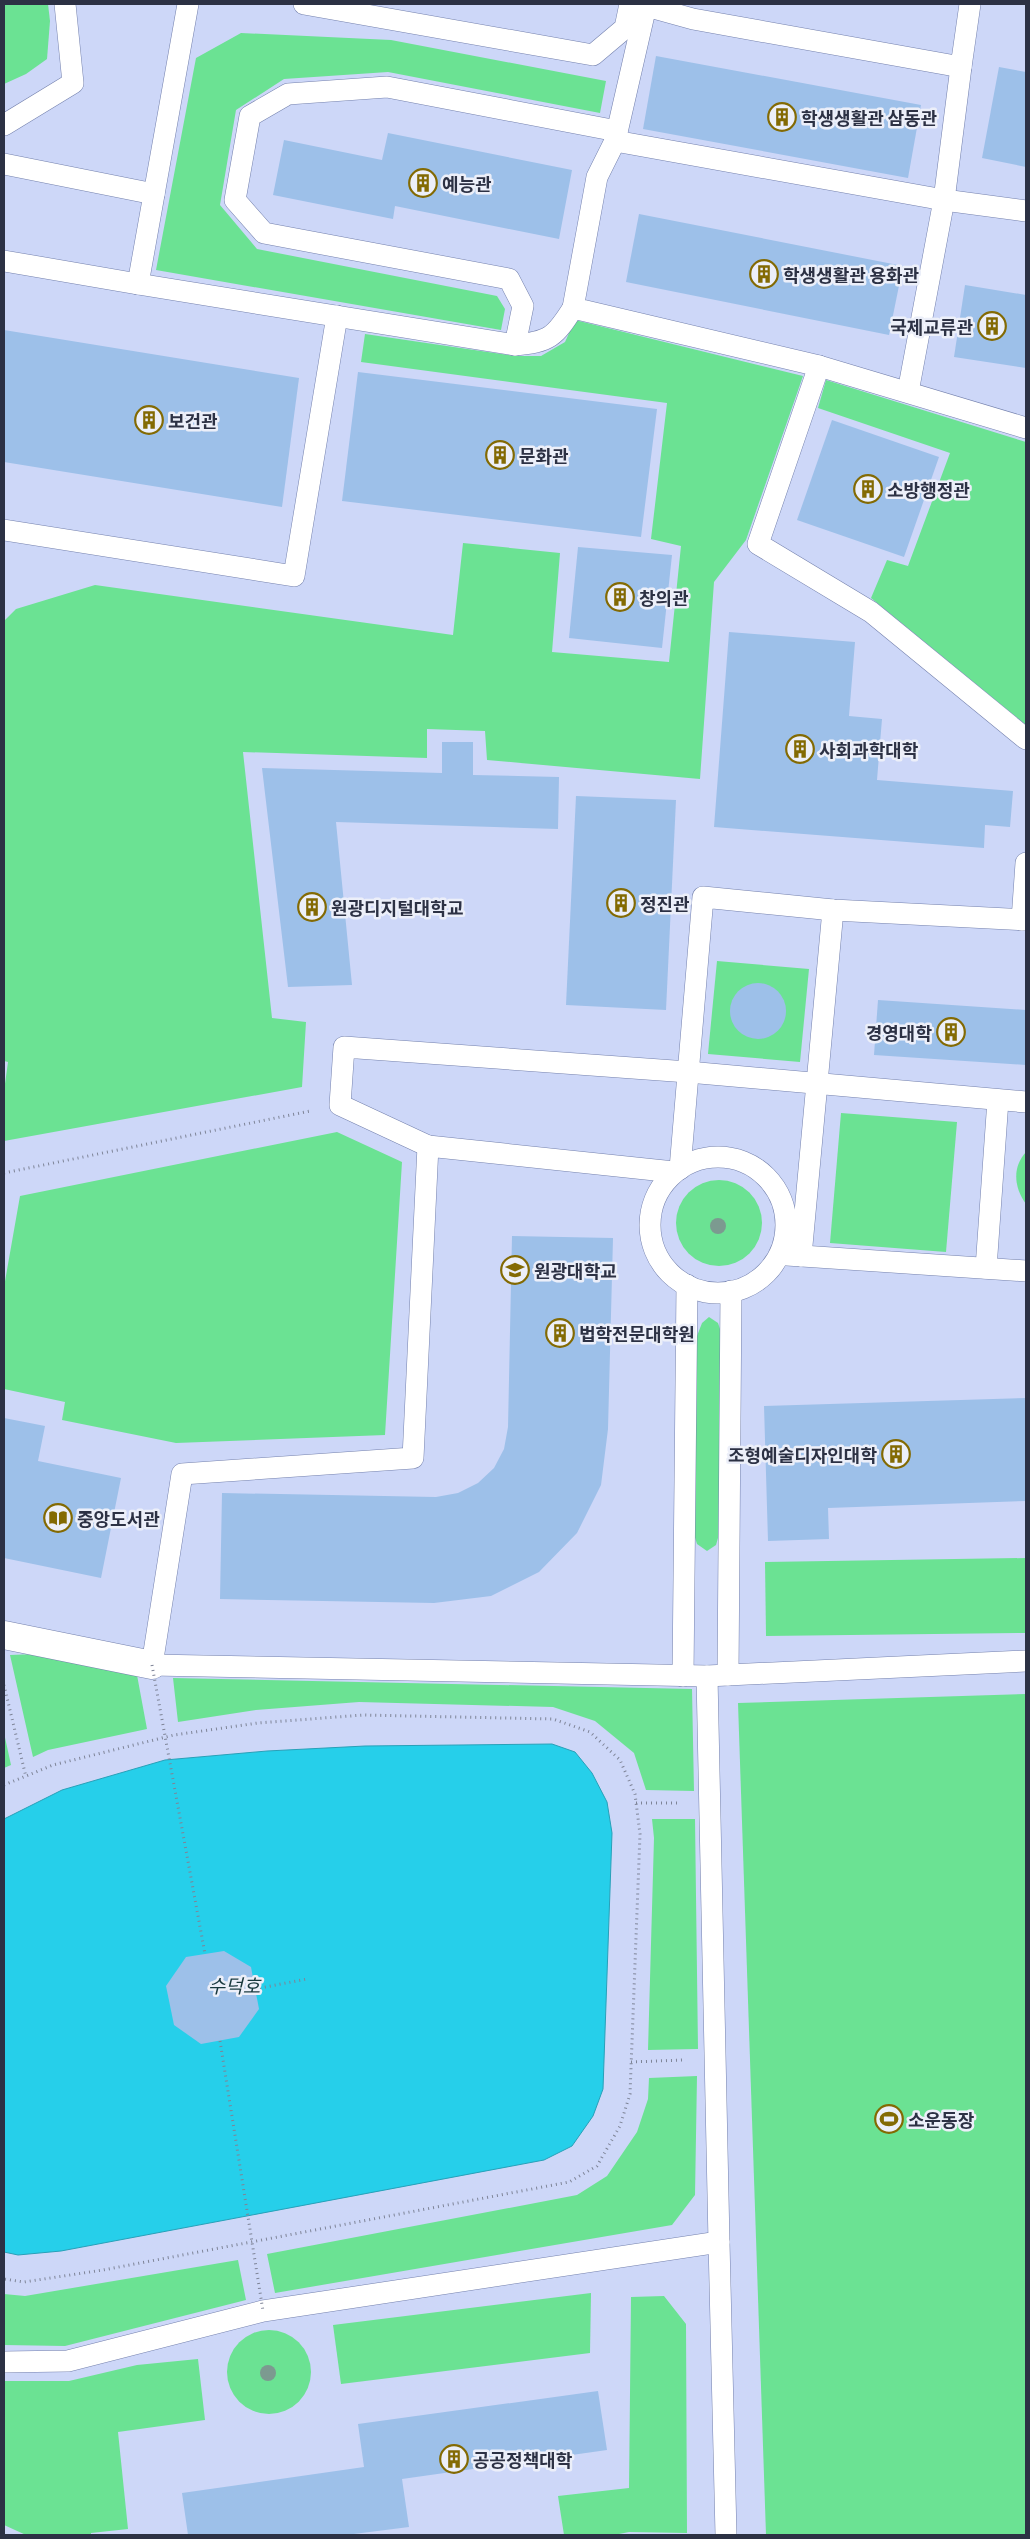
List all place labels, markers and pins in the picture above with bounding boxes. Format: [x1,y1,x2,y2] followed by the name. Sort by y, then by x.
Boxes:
[767,102,797,132] building icon: 학생생활관 삼동관
[801,104,938,131] place label: 학생생활관 삼동관
[408,168,438,198] building icon: 예능관
[442,170,492,197] place label: 예능관
[749,259,779,289] building icon: 학생생활관 용화관
[783,261,920,288] place label: 학생생활관 용화관
[977,311,1007,341] building icon: 국제교류관
[890,313,973,340] place label: 국제교류관
[134,405,164,435] building icon: 보건관
[168,407,218,434] place label: 보건관
[485,440,515,470] building icon: 문화관
[519,442,569,469] place label: 문화관
[853,474,883,504] building icon: 소방행정관
[887,476,970,503] place label: 소방행정관
[605,582,635,612] building icon: 창의관
[639,584,689,611] place label: 창의관
[785,734,815,764] building icon: 사회과학대학
[819,736,919,763] place label: 사회과학대학
[606,888,636,918] building icon: 정진관
[640,890,690,917] place label: 정진관
[297,892,327,922] building icon: 원광디지털대학교
[331,894,463,921] place label: 원광디지털대학교
[936,1017,966,1047] building icon: 경영대학
[866,1019,932,1046] place label: 경영대학
[500,1255,530,1285] school or university icon: 원광대학교
[534,1257,617,1284] place label: 원광대학교
[545,1318,575,1348] building icon: 법학전문대학원
[579,1320,695,1347] place label: 법학전문대학원
[881,1439,911,1469] building icon: 조형예술디자인대학
[728,1441,877,1468] place label: 조형예술디자인대학
[43,1503,73,1533] library icon: 중앙도서관
[77,1505,160,1532] place label: 중앙도서관
[874,2104,904,2134] sports icon: 소운동장
[908,2106,975,2133] place label: 소운동장
[439,2444,469,2474] building icon: 공공정책대학
[473,2446,573,2473] place label: 공공정책대학

